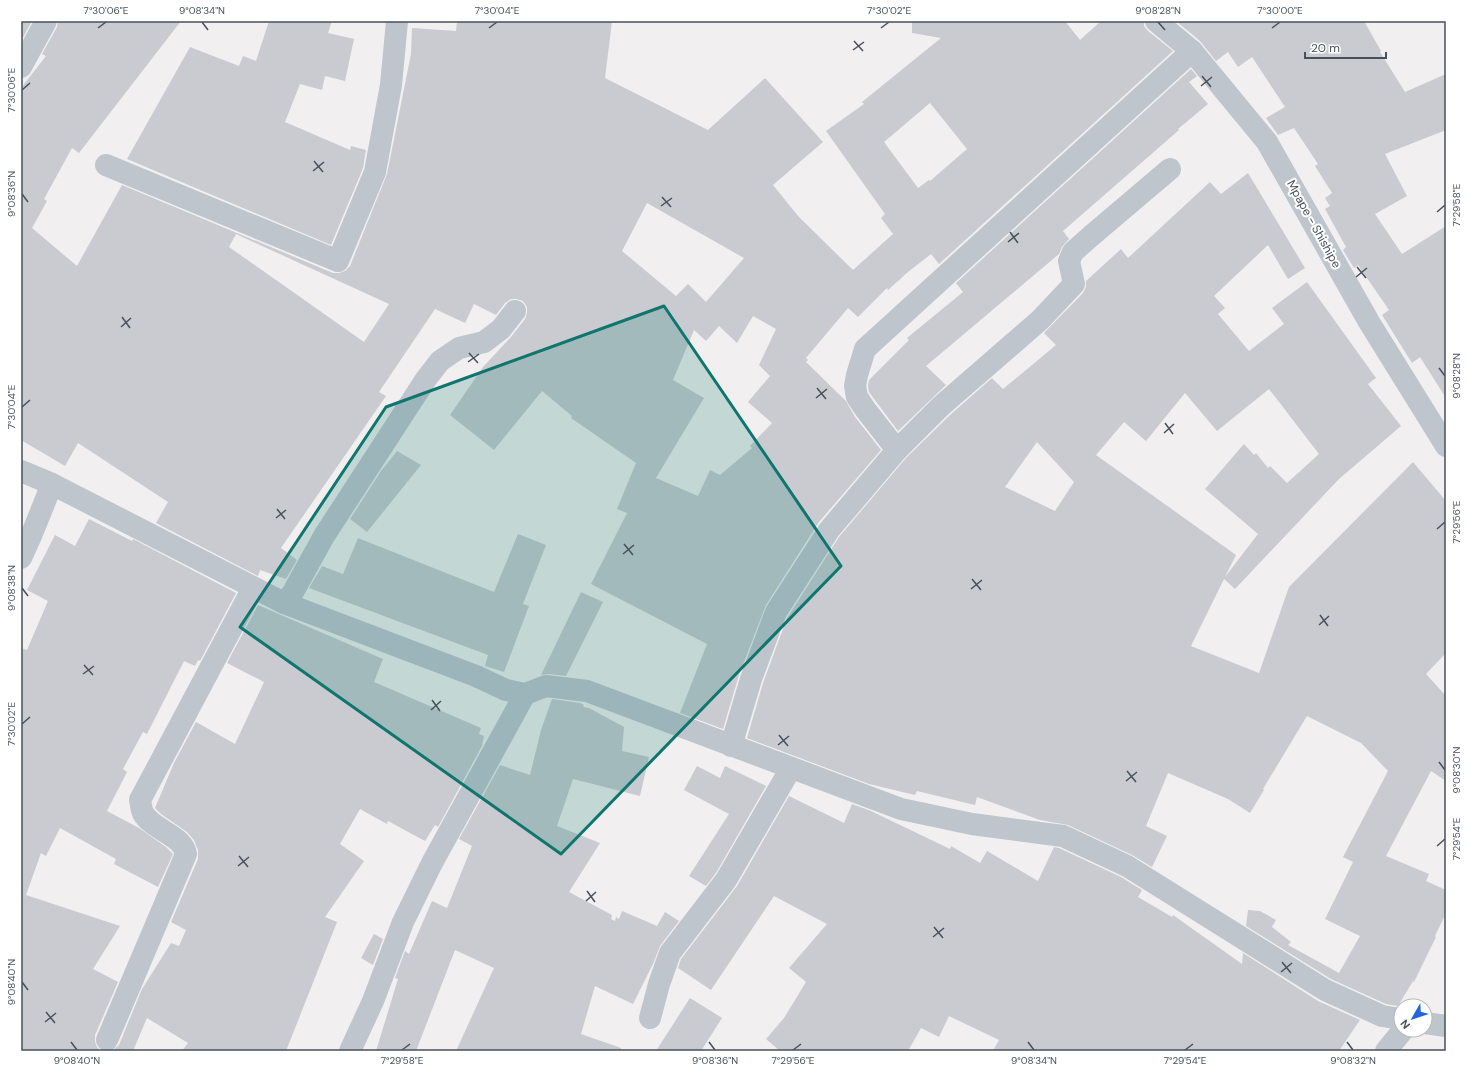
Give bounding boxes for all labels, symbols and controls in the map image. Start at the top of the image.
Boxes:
text: 7°30'06"E [84,4,129,17]
text: 9°08'34"N [179,4,225,17]
text: 7°30'04"E [475,4,520,17]
text: 7°30'02"E [867,4,911,17]
text: 9°08'28"N [1135,4,1181,17]
text: 7°30'00"E [1257,4,1303,17]
scale bar [1305,34,1386,60]
text: 20 m [1311,40,1340,56]
text: 7°30'06"E [5,67,18,112]
text: 9°08'36"N [5,171,18,217]
street label: Mpape - Shishipe [1283,177,1345,271]
text: 7°29'58"E [1450,183,1463,226]
text: 9°08'28"N [1450,353,1463,399]
text: 7°30'04"E [5,384,18,429]
text: 7°29'56"E [1450,500,1463,543]
text: 9°08'38"N [5,565,18,611]
text: 7°30'02"E [5,702,18,746]
text: 9°08'30"N [1450,747,1463,793]
text: 7°29'54"E [1450,817,1463,860]
text: 9°08'40"N [5,959,18,1005]
north arrow [1393,998,1433,1038]
text: N [1397,1017,1413,1032]
text: 9°08'40"N [54,1054,100,1067]
text: 7°29'58"E [381,1054,424,1067]
text: 9°08'36"N [692,1054,738,1067]
text: 7°29'56"E [772,1054,815,1067]
text: 9°08'34"N [1011,1054,1057,1067]
text: 7°29'54"E [1164,1054,1207,1067]
text: 9°08'32"N [1330,1054,1376,1067]

